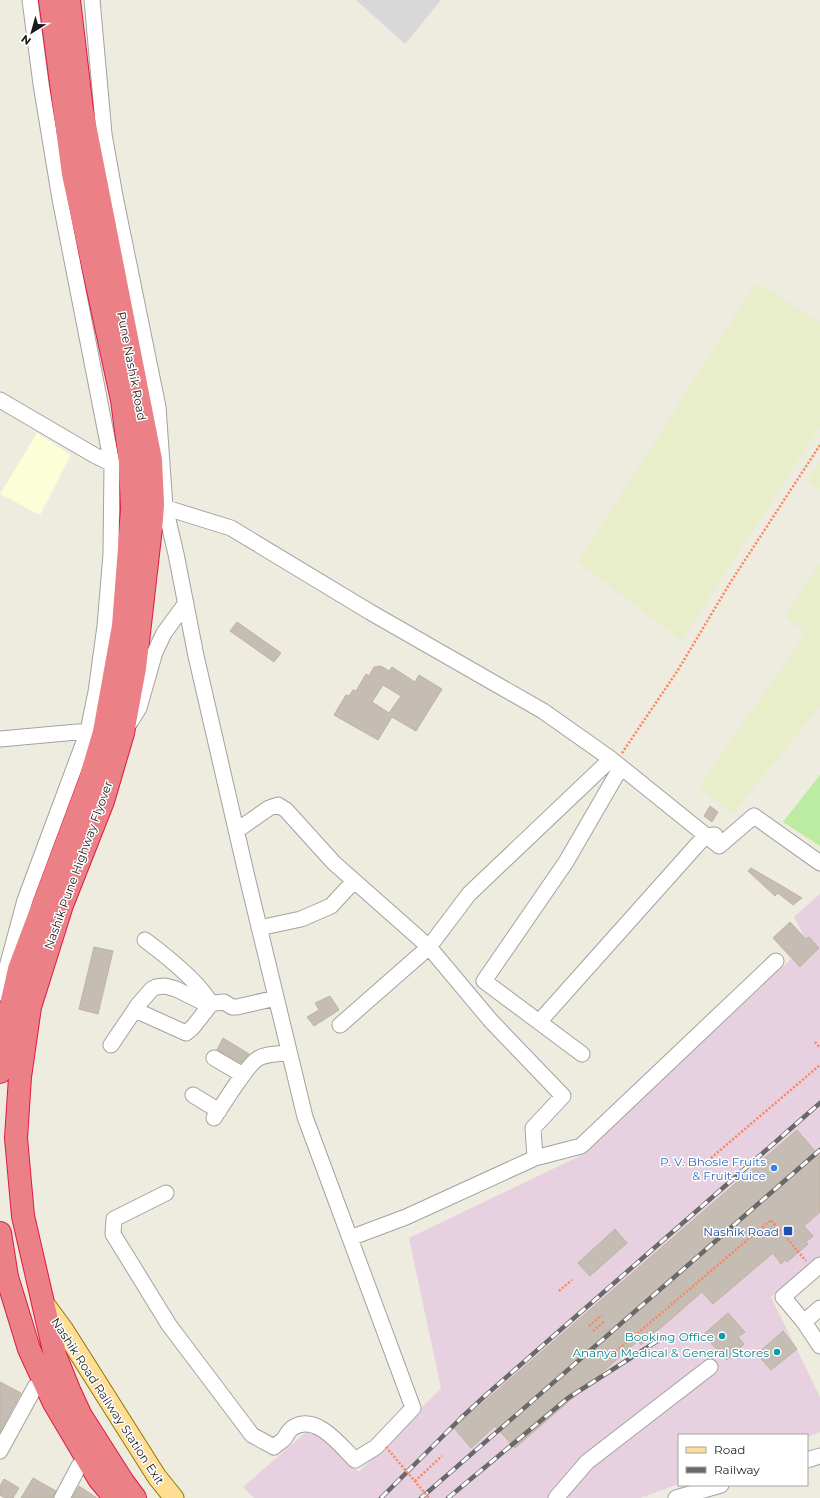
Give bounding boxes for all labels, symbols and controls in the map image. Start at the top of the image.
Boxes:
north arrow [12,12,52,52]
text: N [18,32,34,48]
street label: Pune Nashik Road [114,310,150,422]
street label: Nashik Pune Highway Flyover [40,778,116,951]
place label: P. V. Bhosle Fruits & Fruit Juice [660,1154,766,1183]
marker: P. V. Bhosle Fruits & Fruit Juice [769,1163,779,1173]
place label: Nashik Road [703,1224,779,1239]
marker: Nashik Road [782,1225,794,1237]
street label: Nashik Road Railway Station Exit [48,1315,168,1487]
place label: Booking Office [625,1329,714,1344]
marker: Booking Office [717,1331,727,1341]
place label: Ananya Medical & General Stores [572,1345,769,1360]
marker: Ananya Medical & General Stores [772,1347,782,1357]
legend [678,1434,808,1486]
text: Road [714,1442,745,1457]
text: Railway [714,1462,760,1477]

